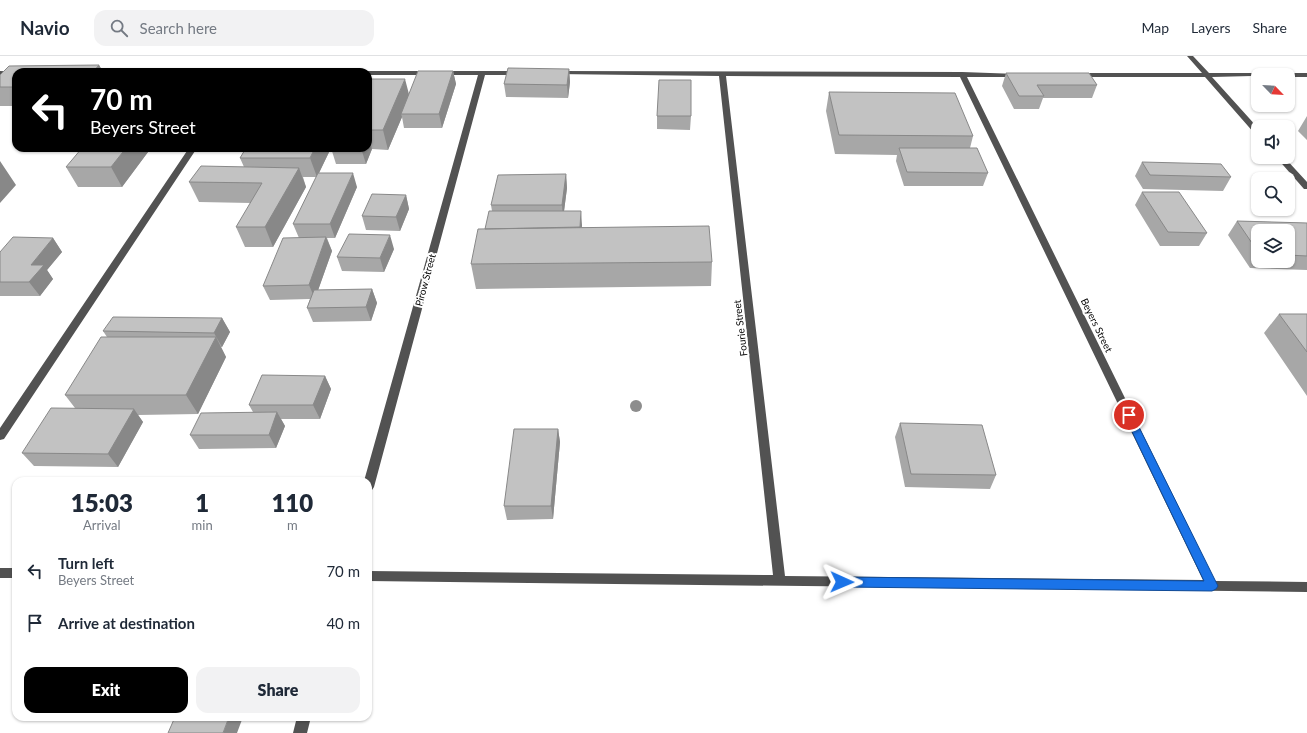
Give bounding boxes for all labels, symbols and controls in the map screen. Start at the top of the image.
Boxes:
search box [94,10,374,46]
text: Navio [20,16,70,39]
icon: search [108,17,130,39]
text: Search here [140,19,217,37]
text: Map [1141,19,1169,36]
text: Layers [1191,19,1231,36]
text: Share [1253,19,1287,36]
north arrow [1251,68,1295,112]
map controls [1251,68,1295,268]
text: 70 m [90,82,153,116]
icon: left [24,84,76,136]
text: Beyers Street [90,116,196,138]
button: sound [1251,120,1295,164]
button: search [1251,172,1295,216]
button: layers [1251,224,1295,268]
street label: Pirow Street [412,252,438,308]
street label: Beyers Street [1079,296,1115,354]
street label: Fourie Street [731,299,749,357]
pin [1112,398,1146,432]
icon: arrive [1118,404,1140,426]
text: 15:03 [71,488,133,517]
text: 1 [195,488,209,517]
text: 110 [271,488,313,517]
text: Arrival [83,517,121,533]
text: min [192,517,213,533]
text: m [287,517,298,533]
text: Turn left [58,554,114,572]
icon: left [24,560,46,582]
position arrow [821,561,863,603]
text: 70 m [326,562,360,580]
text: Beyers Street [58,572,134,588]
icon: arrive [24,612,46,634]
text: Arrive at destination [58,614,195,632]
text: 40 m [326,614,360,632]
button: Exit [24,667,188,713]
button: Share [196,667,360,713]

